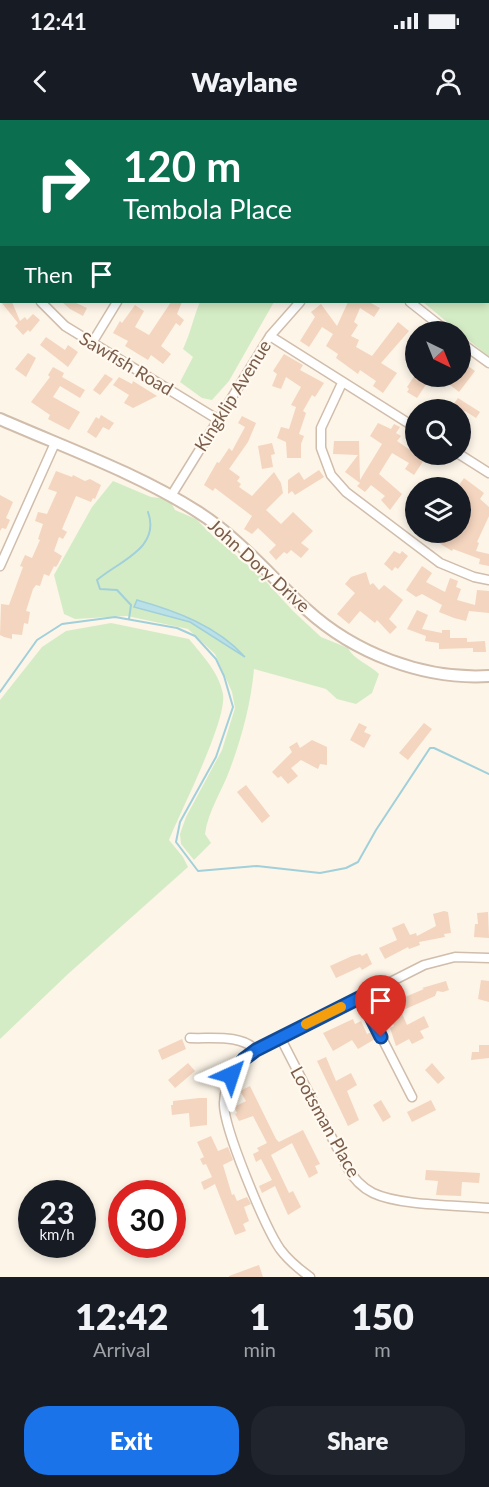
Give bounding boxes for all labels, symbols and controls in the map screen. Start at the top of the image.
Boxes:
text: 12:41 [30,8,87,35]
icon: back [24,65,57,98]
text: Waylane [192,65,297,98]
icon: person [432,65,465,98]
text: 120 m [123,141,241,191]
icon: right [24,144,102,222]
text: Tembola Place [123,192,292,225]
icon: arrive [85,258,118,291]
text: Then [24,261,73,288]
north arrow [405,321,471,387]
map controls [405,321,471,543]
street label: Sawfish Road [76,327,177,400]
street label: Kingklip Avenue [189,336,275,455]
button: search [405,399,471,465]
button: layers [405,477,471,543]
street label: John Dory Drive [204,514,315,617]
pin [355,975,406,1037]
icon: arrive [364,984,397,1017]
position arrow [199,1043,263,1107]
street label: Lootsman Place [286,1062,365,1181]
speed limit sign: 30 [108,1180,186,1258]
text: 23 [40,1194,74,1230]
text: km/h [39,1225,75,1243]
text: 12:42 [75,1294,168,1338]
text: 1 [249,1294,270,1338]
text: 150 [351,1294,414,1338]
text: Arrival [93,1337,151,1361]
text: min [244,1337,276,1361]
text: m [374,1337,391,1361]
button: Exit [24,1406,239,1475]
button: Share [251,1406,465,1475]

